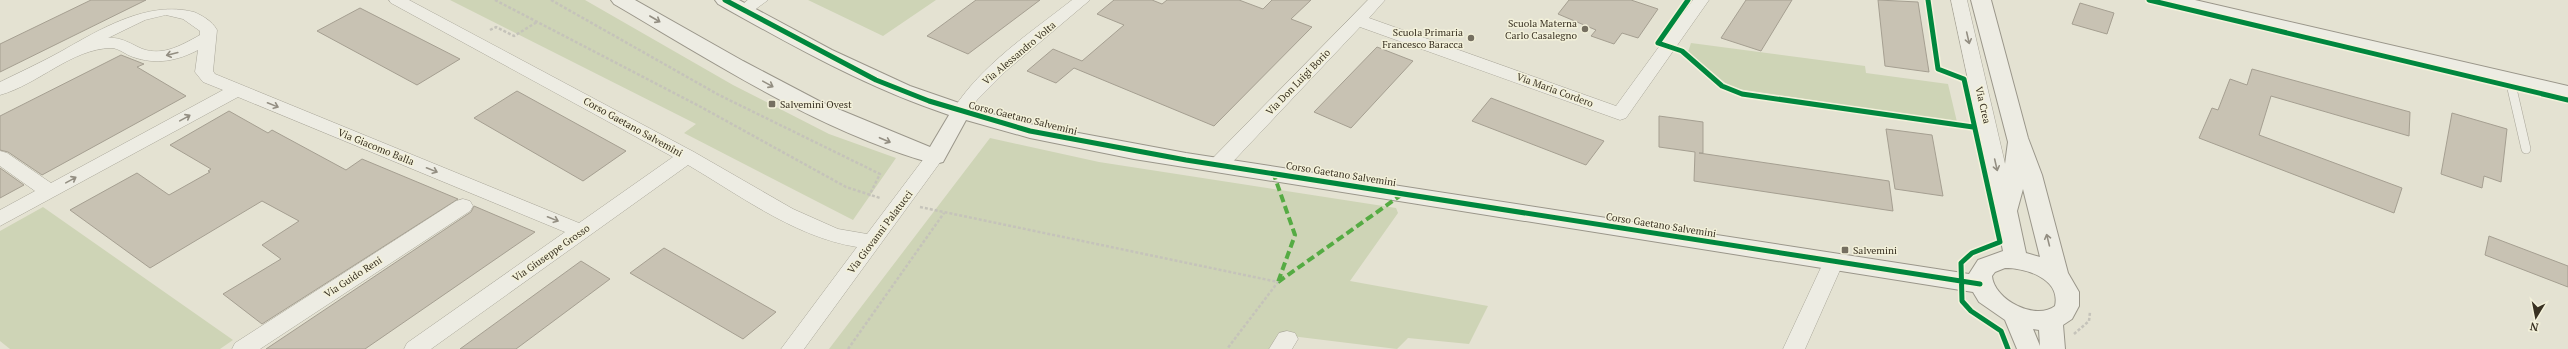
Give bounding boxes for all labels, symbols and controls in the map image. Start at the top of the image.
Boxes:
one-way arrow [648,16,660,24]
place label: Scuola Materna Carlo Casalegno [1505,17,1577,42]
street label: Via Alessandro Volta [980,18,1058,88]
marker: Scuola Materna Carlo Casalegno [1580,24,1590,34]
place label: Scuola Primaria Francesco Baracca [1382,26,1463,51]
one-way arrow [1964,31,1972,44]
marker: Scuola Primaria Francesco Baracca [1466,33,1476,43]
street label: Via Don Luigi Borio [1263,46,1333,118]
one-way arrow [166,51,179,58]
street label: Via Maria Cordero [1515,70,1596,110]
one-way arrow [761,80,773,88]
street label: Via Crea [1972,85,1994,125]
street label: Corso Gaetano Salvemini [581,94,685,160]
place label: Salvemini Ovest [780,98,852,111]
street label: Corso Gaetano Salvemini [967,98,1079,138]
marker: Salvemini Ovest [767,99,777,109]
one-way arrow [267,102,279,109]
one-way arrow [179,114,191,122]
street label: Via Giacomo Balla [336,126,416,168]
one-way arrow [878,136,890,144]
one-way arrow [1993,158,2001,171]
street label: Corso Gaetano Salvemini [1285,159,1397,189]
one-way arrow [426,167,438,175]
one-way arrow [65,176,77,184]
street label: Via Giovanni Palatucci [845,188,915,276]
street label: Corso Gaetano Salvemini [1605,210,1717,240]
one-way arrow [546,216,558,224]
street label: Via Giuseppe Grosso [510,221,593,285]
one-way arrow [2043,234,2051,247]
place label: Salvemini [1853,244,1897,257]
marker: Salvemini [1840,245,1850,255]
street label: Via Guido Reni [322,253,384,301]
north arrow [2516,297,2556,337]
text: N [2528,319,2540,334]

